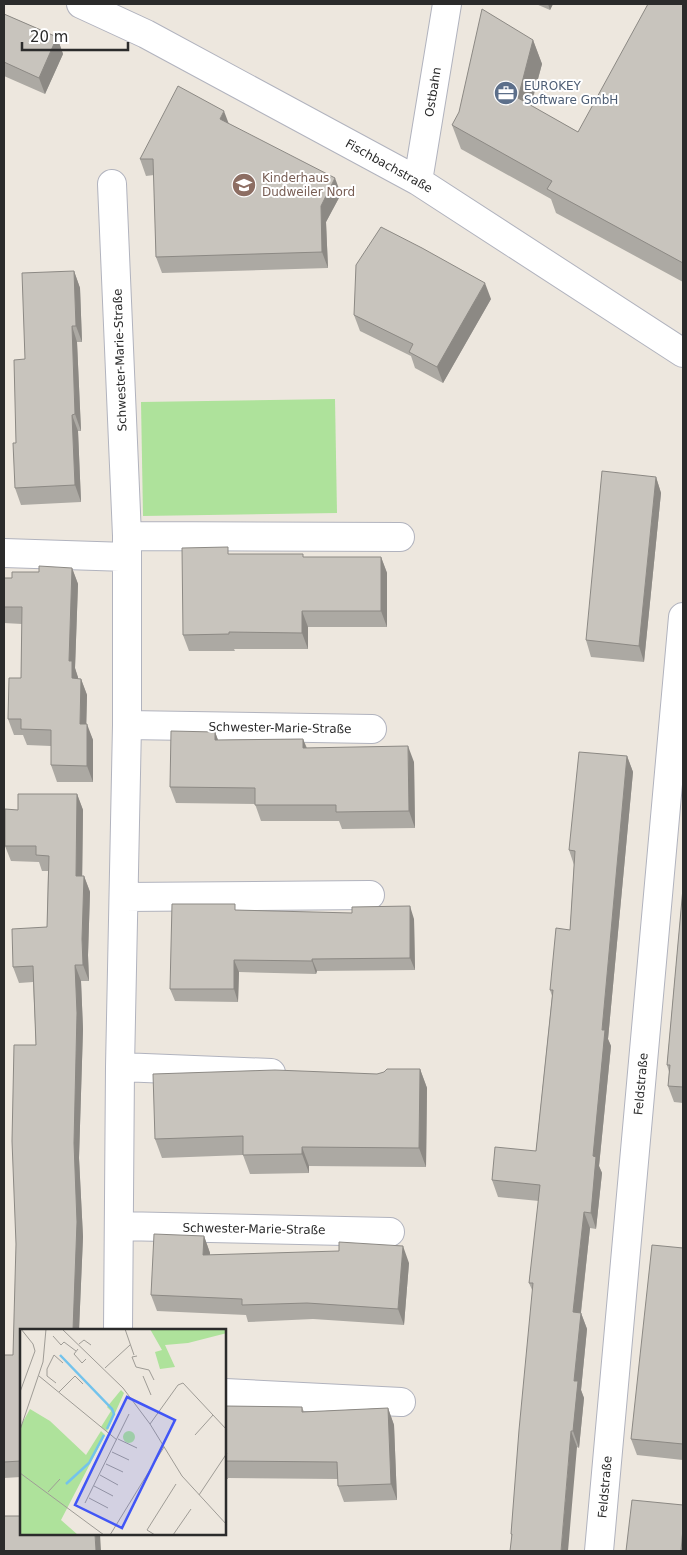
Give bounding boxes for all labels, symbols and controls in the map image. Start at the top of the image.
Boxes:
scale bar [22,20,129,52]
text: 20 m [30,28,68,46]
street label: Ostbahn [422,66,444,118]
place label: EUROKEY Software GmbH [524,79,618,107]
office icon: EUROKEY Software GmbH [493,80,519,106]
street label: Fischbachstraße [343,136,435,196]
place label: Kinderhaus Dudweiler Nord [262,171,355,199]
school or university icon: Kinderhaus Dudweiler Nord [231,172,257,198]
street label: Schwester-Marie-Straße [111,288,129,432]
street label: Schwester-Marie-Straße [208,720,352,736]
street label: Feldstraße [631,1052,651,1116]
street label: Schwester-Marie-Straße [182,1221,326,1237]
inset map [20,1329,226,1535]
street label: Feldstraße [595,1455,615,1519]

